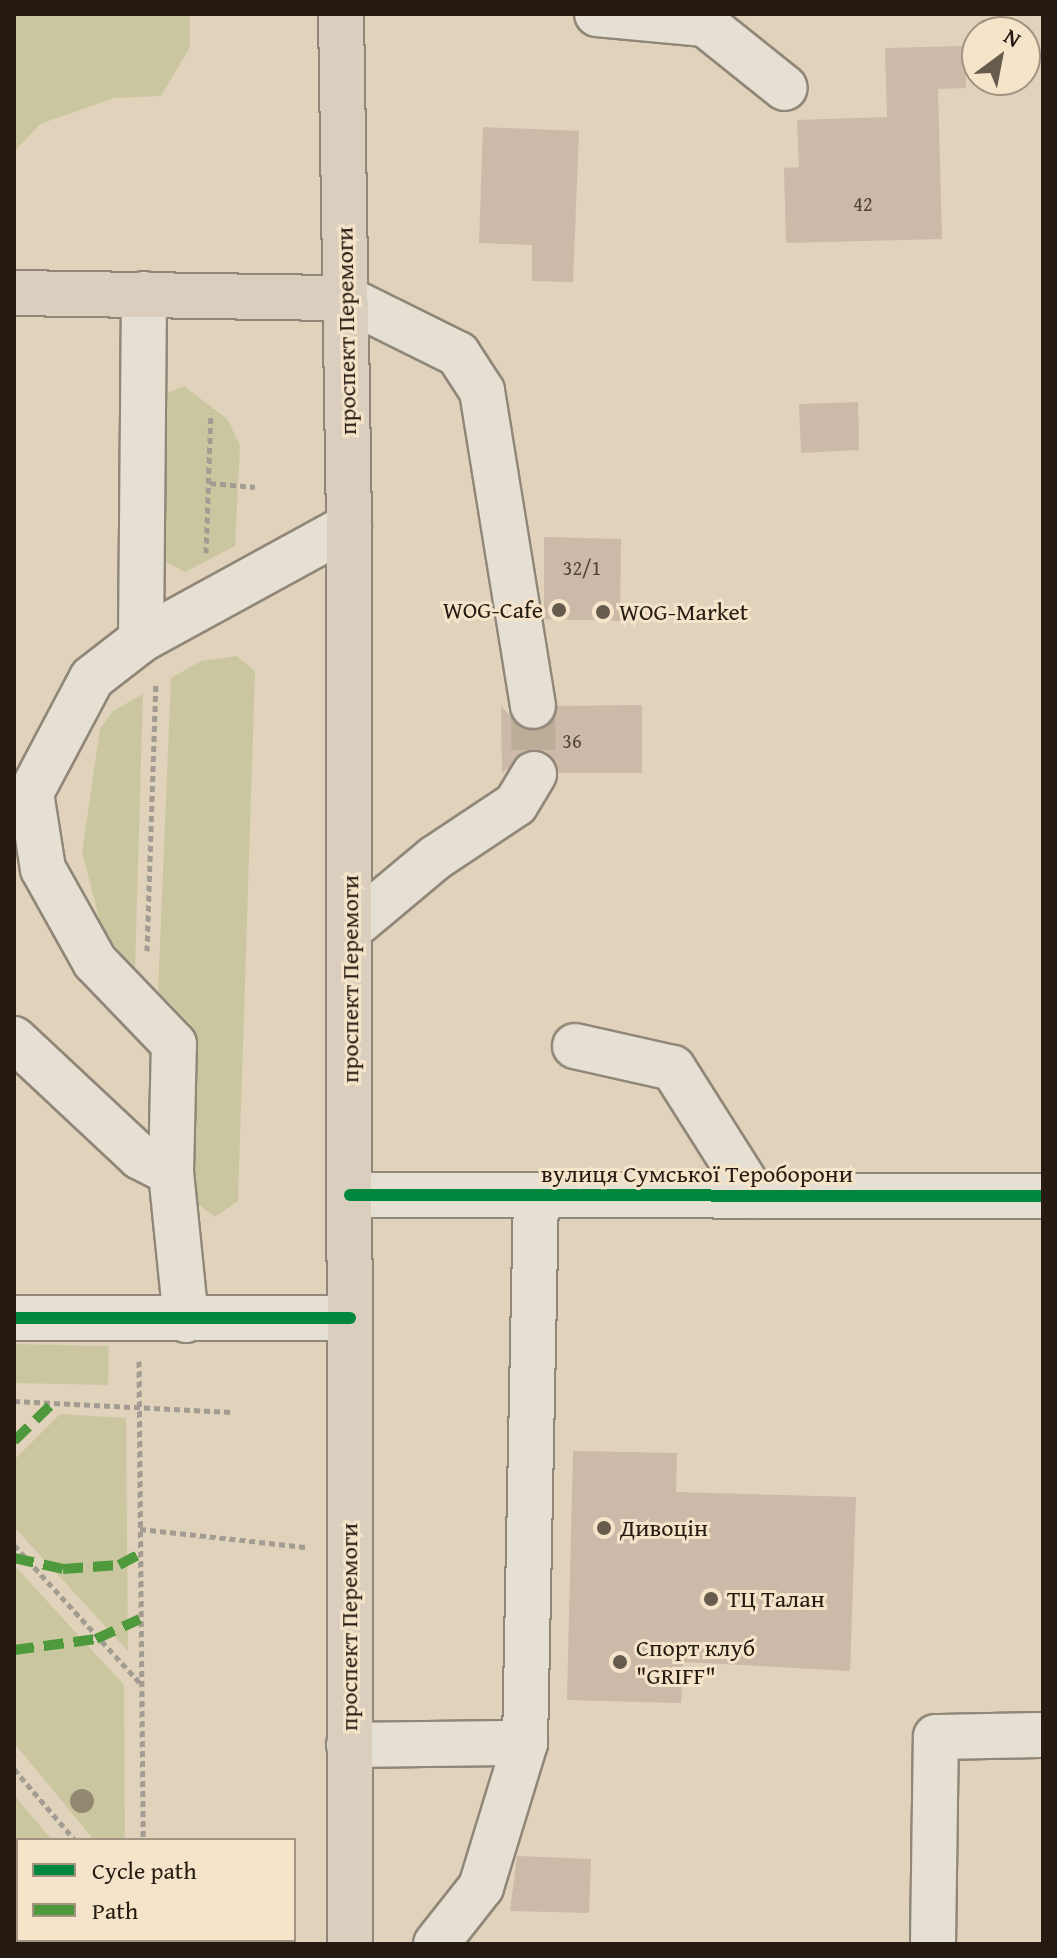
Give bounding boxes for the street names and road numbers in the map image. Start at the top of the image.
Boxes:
street label: проспект Перемоги [330,227,362,435]
street label: проспект Перемоги [336,875,364,1083]
street label: вулиця Сумської Тероборони [541,1160,853,1188]
street label: проспект Перемоги [335,1523,363,1731]

